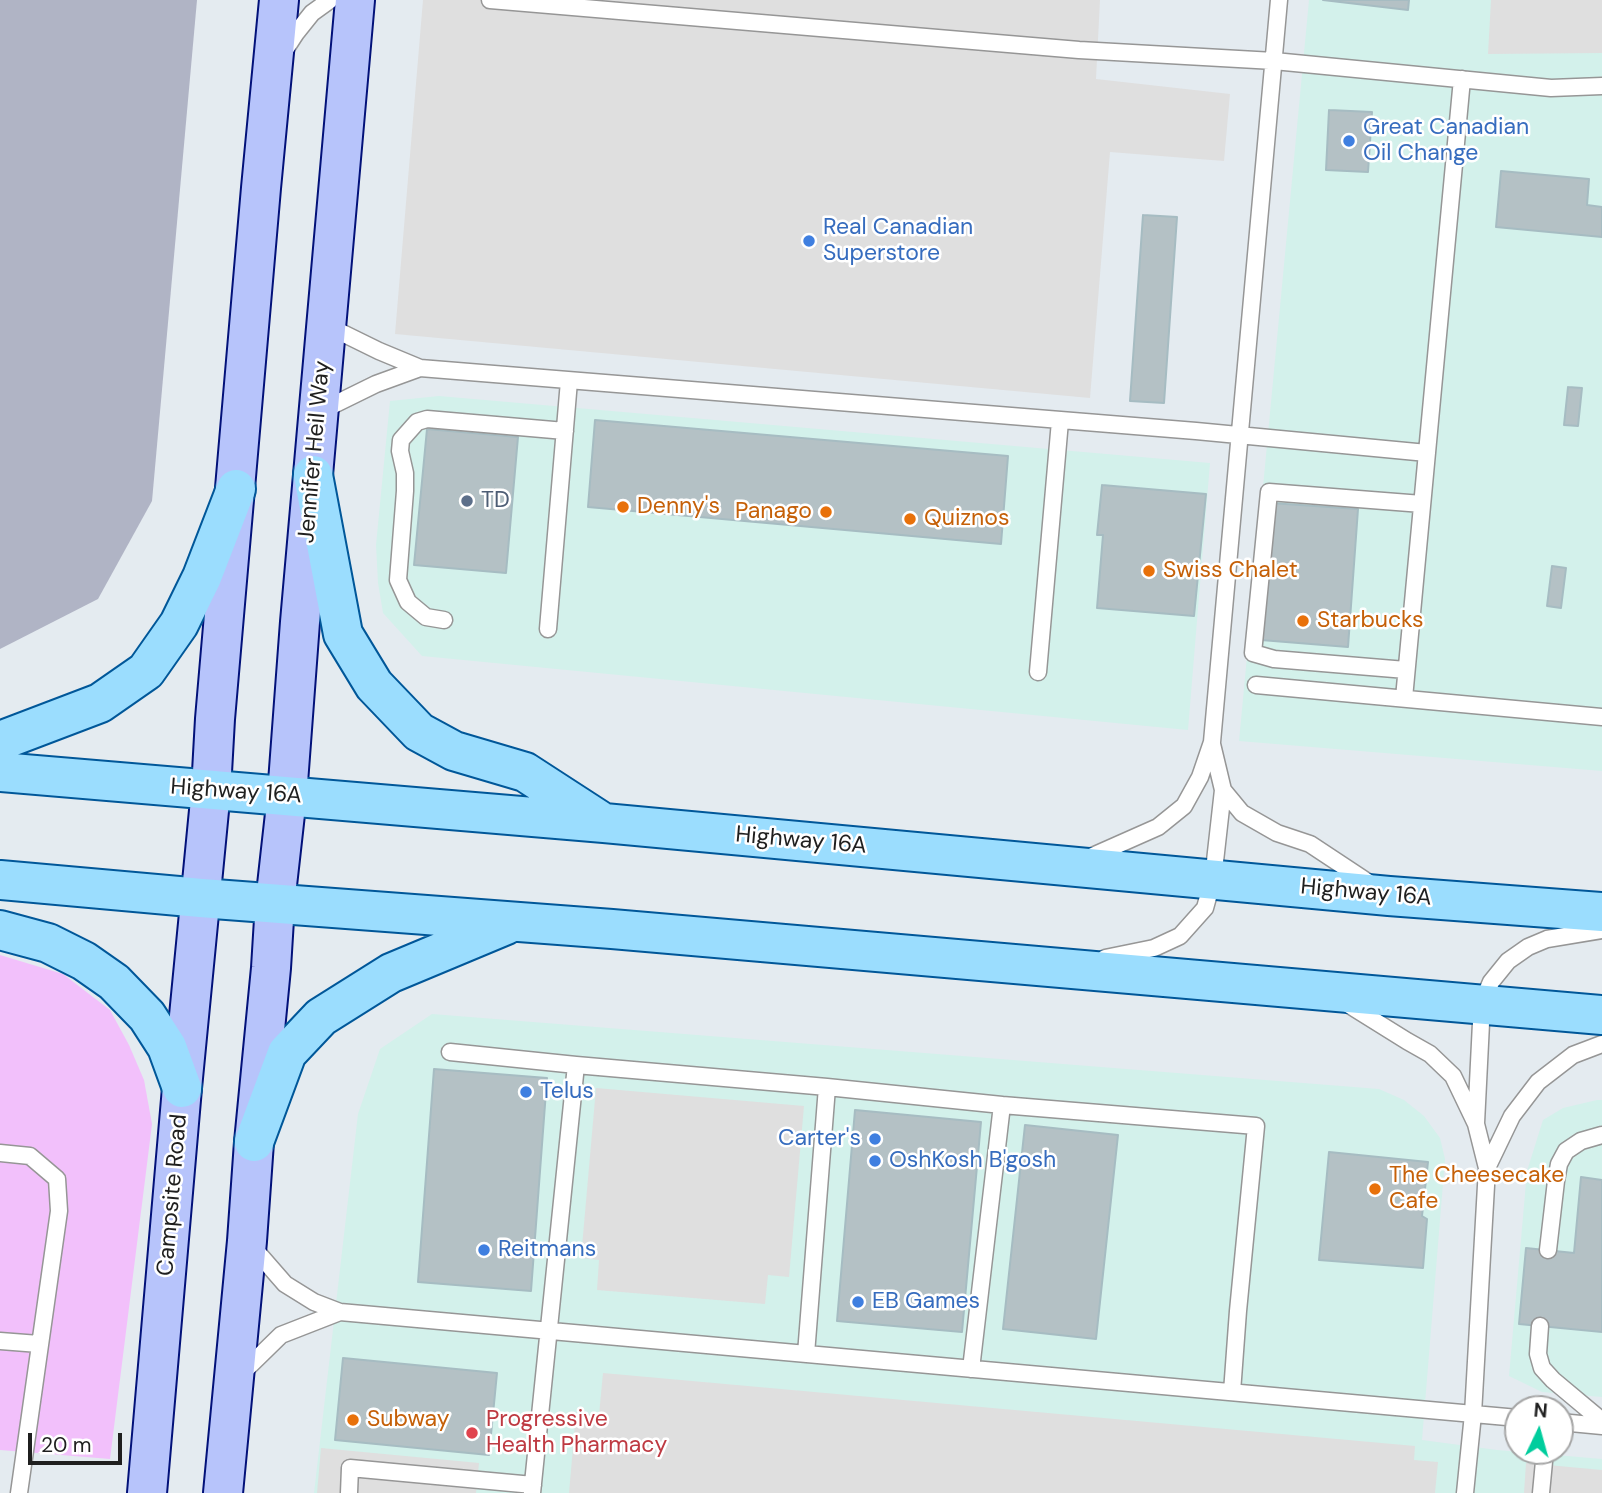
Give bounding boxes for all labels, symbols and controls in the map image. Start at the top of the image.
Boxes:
place label: Great Canadian Oil Change [1363,114,1529,168]
marker: Great Canadian Oil Change [1341,133,1357,149]
place label: Real Canadian Superstore [823,214,973,268]
marker: Real Canadian Superstore [801,233,817,249]
street label: Jennifer Heil Way [293,360,337,544]
place label: TD [481,487,510,515]
marker: TD [459,493,475,509]
place label: Denny's [637,493,720,521]
place label: Panago [735,498,812,526]
marker: Denny's [615,499,631,515]
marker: Panago [818,504,834,520]
place label: Quiznos [924,505,1009,533]
marker: Quiznos [902,511,918,527]
place label: Swiss Chalet [1163,557,1298,585]
marker: Swiss Chalet [1141,563,1157,579]
place label: Starbucks [1317,607,1424,635]
marker: Starbucks [1295,613,1311,629]
street label: Highway 16A [169,774,303,810]
street label: Highway 16A [734,822,868,860]
street label: Highway 16A [1299,874,1433,912]
place label: Telus [540,1078,594,1106]
marker: Telus [518,1084,534,1100]
street label: Campsite Road [152,1113,194,1277]
place label: Carter's [778,1125,861,1153]
marker: Carter's [867,1131,883,1147]
place label: OshKosh B'gosh [889,1147,1056,1175]
marker: OshKosh B'gosh [867,1153,883,1169]
place label: The Cheesecake Cafe [1389,1162,1564,1216]
marker: The Cheesecake Cafe [1367,1181,1383,1197]
place label: Reitmans [498,1236,596,1264]
marker: Reitmans [476,1242,492,1258]
place label: EB Games [872,1288,980,1316]
marker: EB Games [850,1294,866,1310]
north arrow [1504,1395,1574,1465]
text: N [1533,1398,1549,1424]
place label: Subway [367,1406,450,1434]
place label: Progressive Health Pharmacy [486,1406,667,1460]
marker: Subway [345,1412,361,1428]
scale bar [32,1420,126,1464]
marker: Progressive Health Pharmacy [464,1425,480,1441]
text: 20 m [41,1431,92,1459]

